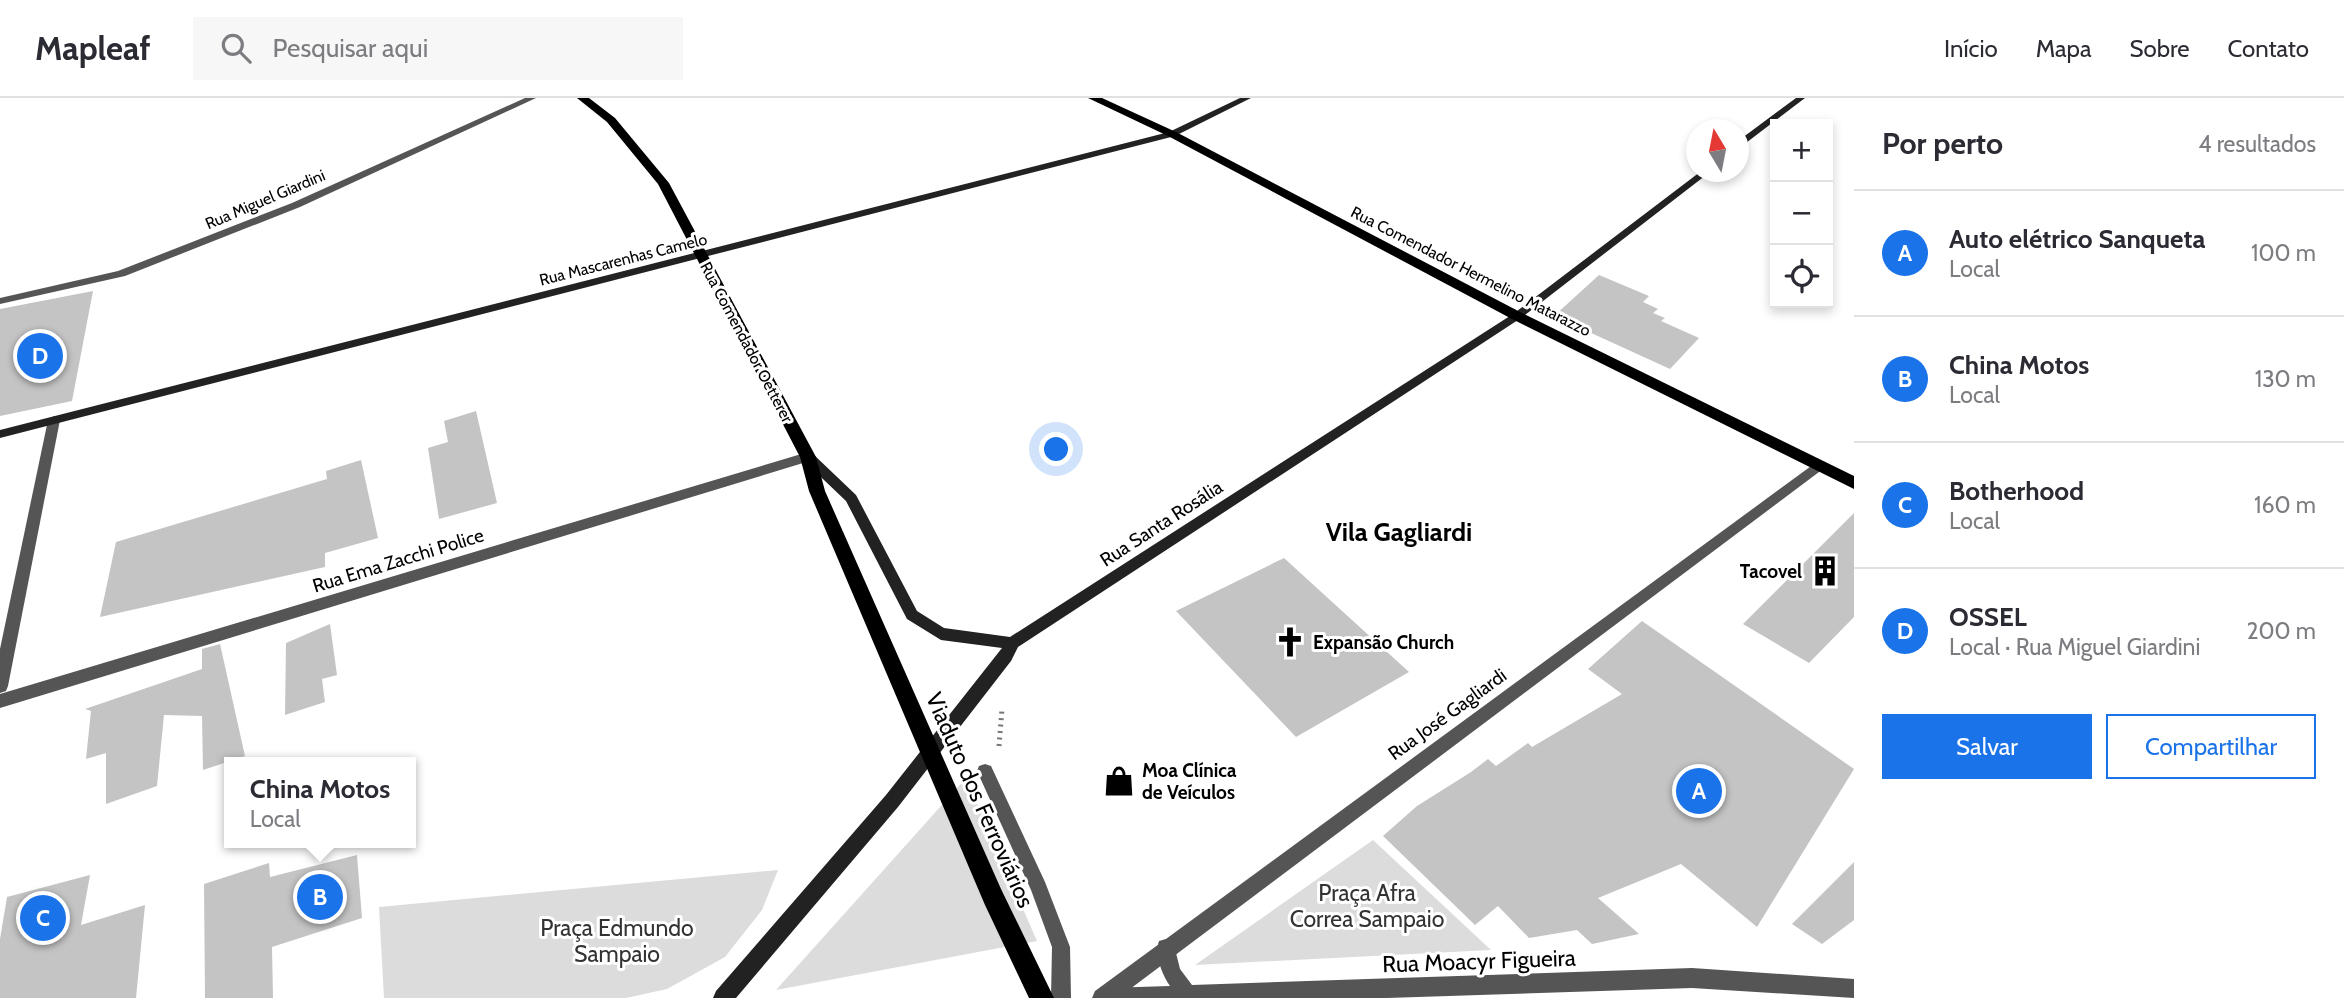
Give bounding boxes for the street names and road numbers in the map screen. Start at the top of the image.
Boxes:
street label: Rua Miguel Giardini [202,166,328,233]
street label: Rua Comendador Hermelino Matarazzo [1348,202,1594,340]
street label: Rua Mascarenhas Camelo [537,229,709,290]
street label: Rua Comendador Oetterer [696,259,797,427]
street label: Rua Santa Rosália [1096,475,1227,572]
street label: Rua Ema Zacchi Police [310,523,487,597]
street label: Rua José Gagliardi [1384,664,1511,765]
street label: Viaduto dos Ferroviários [920,688,1040,912]
street label: Rua Moacyr Figueira [1382,944,1576,978]

